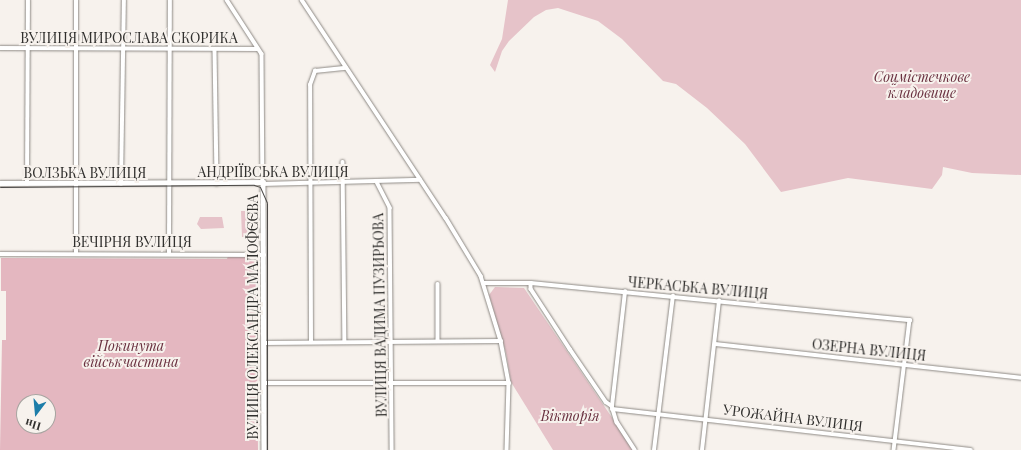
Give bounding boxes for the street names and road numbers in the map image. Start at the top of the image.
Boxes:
street label: ВУЛИЦЯ МИРОСЛАВА СКОРИКА [20,30,238,46]
street label: АНДРІЇВСЬКА ВУЛИЦЯ [197,164,349,180]
street label: ВОЛЗЬКА ВУЛИЦЯ [24,165,146,181]
street label: ВУЛИЦЯ ОЛЕКСАНДРА МАЛОФЄЄВА [245,194,261,440]
street label: ВУЛИЦЯ ВАДИМА ПУЗИРЬОВА [370,213,390,417]
street label: ВЕЧІРНЯ ВУЛИЦЯ [72,234,192,250]
street label: ЧЕРКАСЬКА ВУЛИЦЯ [627,274,769,302]
street label: ОЗЕРНА ВУЛИЦЯ [811,336,927,364]
street label: УРОЖАЙНА ВУЛИЦЯ [722,401,864,435]

